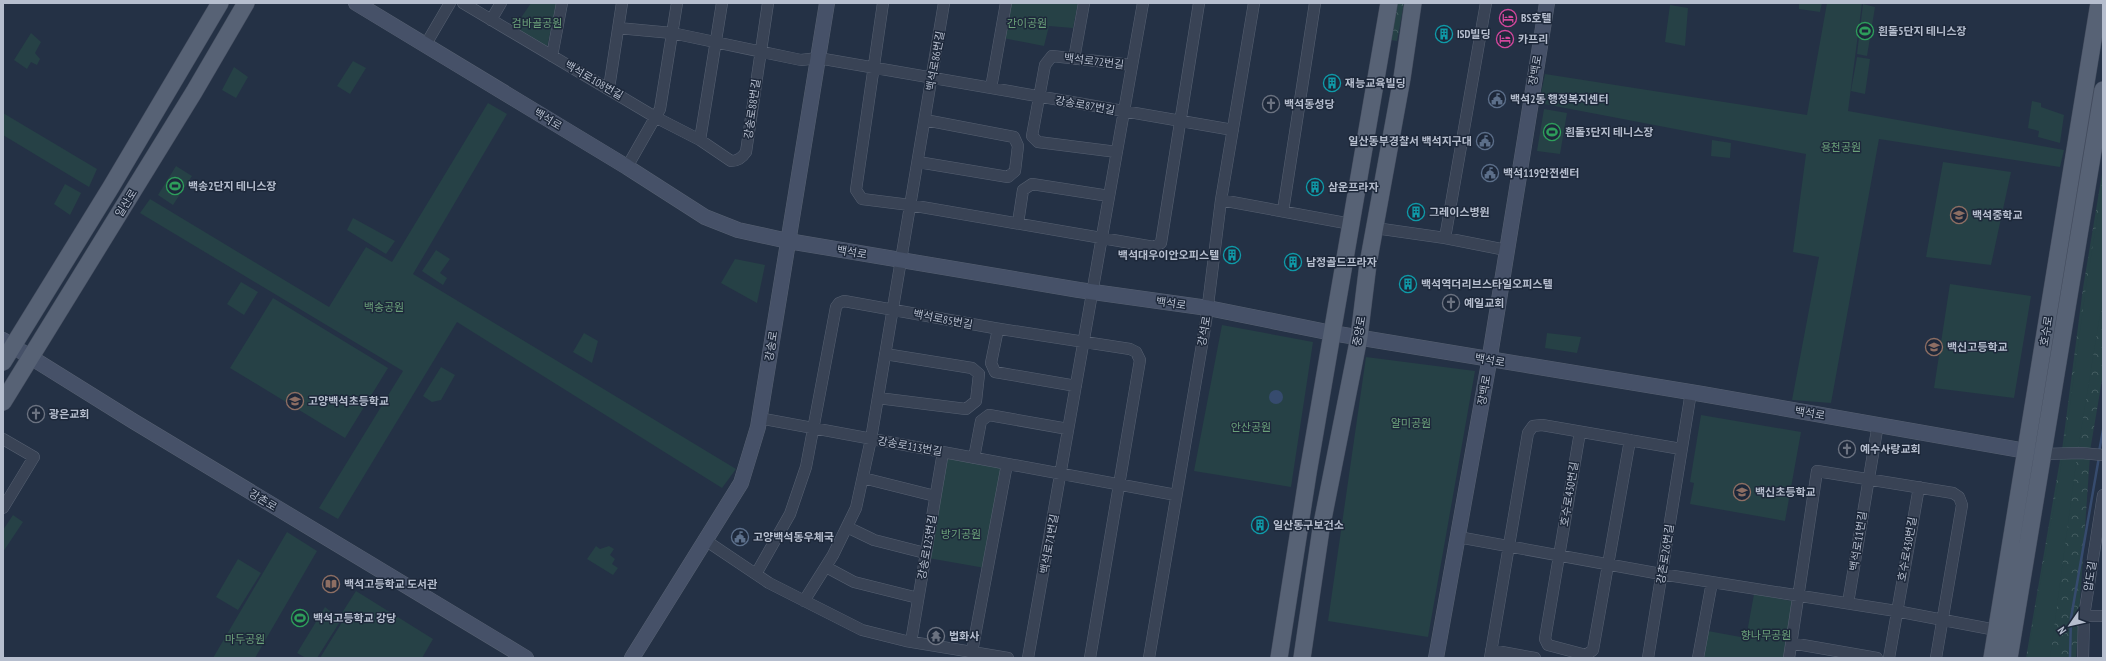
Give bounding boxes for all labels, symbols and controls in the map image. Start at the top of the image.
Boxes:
hotel icon: BS호텔 [1498,8,1518,28]
place label: BS호텔 [1521,11,1551,25]
park label: 검바골공원 [512,16,562,30]
park label: 간이공원 [1007,16,1047,30]
sports icon: 흰돌5단지 테니스장 [1855,21,1875,41]
building icon: ISD빌딩 [1434,24,1454,44]
place label: 흰돌5단지 테니스장 [1878,24,1966,38]
place label: ISD빌딩 [1457,27,1491,41]
hotel icon: 카프리 [1495,29,1515,49]
street label: 백석로86번길 [923,30,947,92]
place label: 카프리 [1518,32,1548,46]
street label: 백석로72번길 [1063,50,1125,72]
street label: 장백로 [1525,54,1545,86]
street label: 백석로108번길 [562,58,626,102]
building icon: 재능교육빌딩 [1322,73,1342,93]
place label: 재능교육빌딩 [1345,76,1406,90]
street label: 강송로88번길 [741,78,763,140]
public building icon: 백석2동 행정복지센터 [1487,89,1507,109]
place label: 백석2동 행정복지센터 [1510,92,1609,106]
street label: 강송로87번길 [1054,93,1116,117]
church icon: 백석동성당 [1261,94,1281,114]
place label: 백석동성당 [1284,97,1335,111]
street label: 백석로 [531,105,565,133]
sports icon: 흰돌3단지 테니스장 [1542,122,1562,142]
place label: 흰돌3단지 테니스장 [1565,125,1653,139]
public building icon: 일산동부경찰서 백석지구대 [1475,131,1495,151]
place label: 일산동부경찰서 백석지구대 [1348,134,1472,148]
park label: 용천공원 [1821,140,1861,154]
public building icon: 백석119안전센터 [1480,163,1500,183]
place label: 백석119안전센터 [1503,166,1580,180]
sports icon: 백송2단지 테니스장 [165,176,185,196]
building icon: 삼운프라자 [1305,177,1325,197]
place label: 백송2단지 테니스장 [188,179,276,193]
place label: 삼운프라자 [1328,180,1379,194]
street label: 일산로 [112,186,140,220]
building icon: 그레이스병원 [1406,202,1426,222]
place label: 그레이스병원 [1429,205,1490,219]
school or university icon: 백석중학교 [1949,205,1969,225]
place label: 백석중학교 [1972,208,2023,222]
street label: 백석로 [836,242,868,262]
building icon: 백석대우이안오피스텔 [1222,245,1242,265]
place label: 백석대우이안오피스텔 [1118,248,1219,262]
building icon: 남정골드프라자 [1283,252,1303,272]
place label: 남정골드프라자 [1306,255,1377,269]
building icon: 백석역더리브스타일오피스텔 [1398,274,1418,294]
place label: 백석역더리브스타일오피스텔 [1421,277,1553,291]
church icon: 예일교회 [1441,293,1461,313]
street label: 백석로 [1155,294,1187,312]
place label: 예일교회 [1464,296,1504,310]
park label: 백송공원 [364,300,404,314]
street label: 백석로85번길 [912,306,974,332]
street label: 강석로 [1194,315,1214,347]
street label: 중앙로 [1349,315,1369,347]
street label: 호수로 [2037,315,2055,347]
street label: 강송로 [762,330,780,362]
school or university icon: 백신고등학교 [1924,337,1944,357]
place label: 백신고등학교 [1947,340,2008,354]
street label: 백석로 [1474,350,1506,370]
street label: 장백로 [1474,374,1494,406]
school or university icon: 고양백석초등학교 [285,391,305,411]
place label: 고양백석초등학교 [308,394,389,408]
street label: 백석로 [1794,403,1826,423]
church icon: 광은교회 [26,404,46,424]
place label: 광은교회 [49,407,89,421]
park label: 얄미공원 [1391,416,1431,430]
park label: 안산공원 [1231,420,1271,434]
street label: 강송로113번길 [877,433,943,459]
church icon: 예수사랑교회 [1837,439,1857,459]
place label: 예수사랑교회 [1860,442,1921,456]
street label: 호수로430번길 [1557,461,1581,527]
school or university icon: 백신초등학교 [1732,482,1752,502]
place label: 백신초등학교 [1755,485,1816,499]
street label: 강촌로 [246,486,280,514]
street label: 백석로11번길 [1846,510,1870,572]
street label: 백석로71번길 [1037,513,1061,575]
street label: 강송로125번길 [914,514,940,580]
building icon: 일산동구보건소 [1250,515,1270,535]
street label: 호수로430번길 [1894,516,1920,582]
place label: 일산동구보건소 [1273,518,1344,532]
street label: 강촌로26번길 [1653,523,1677,585]
public building icon: 고양백석동우체국 [730,527,750,547]
park label: 방기공원 [941,527,981,541]
place label: 고양백석동우체국 [753,530,834,544]
street label: 압도길 [2081,560,2099,592]
library icon: 백석고등학교 도서관 [321,574,341,594]
place label: 백석고등학교 도서관 [344,577,437,591]
north arrow [2050,605,2090,645]
sports icon: 백석고등학교 강당 [290,608,310,628]
place label: 백석고등학교 강당 [313,611,396,625]
text: N [2054,624,2069,637]
temple icon: 법화사 [926,626,946,646]
park label: 향나무공원 [1741,628,1791,642]
place label: 법화사 [949,629,979,643]
park label: 마두공원 [225,632,265,646]

